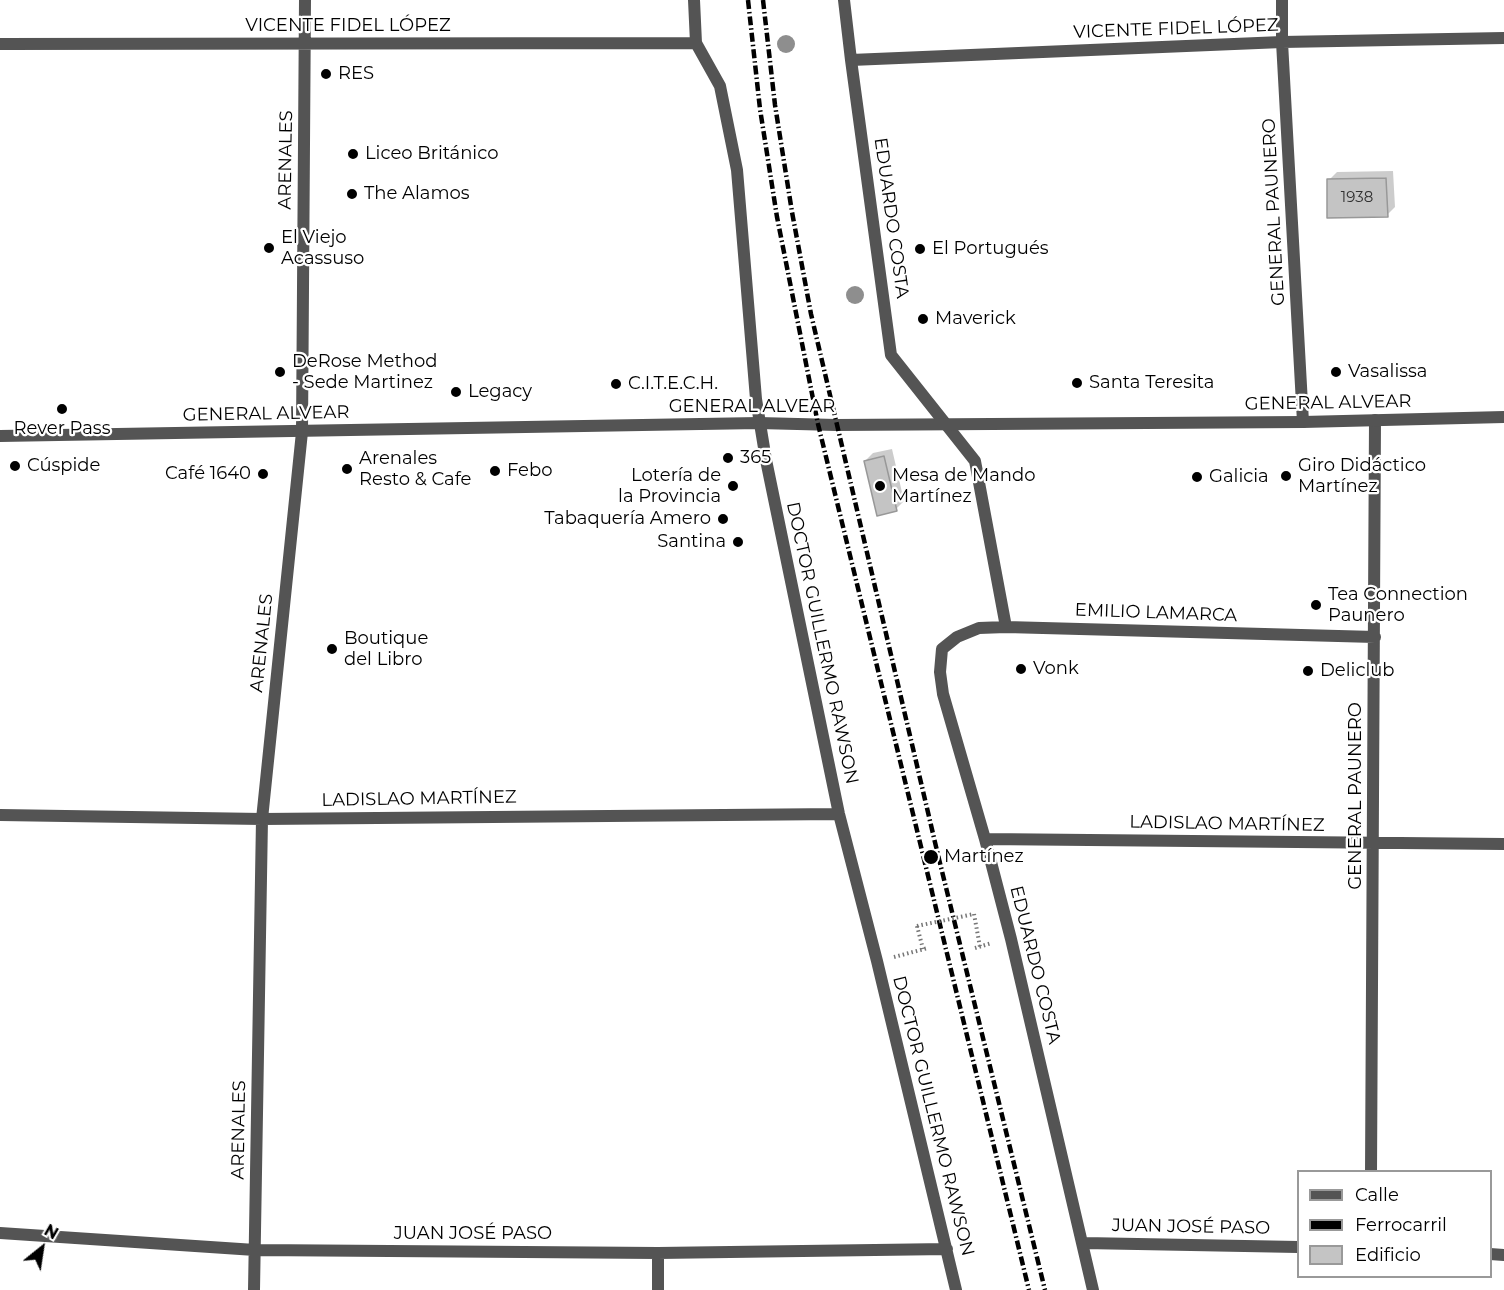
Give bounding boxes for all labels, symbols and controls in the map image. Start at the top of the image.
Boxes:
street label: VICENTE FIDEL LÓPEZ [245,15,451,37]
street label: VICENTE FIDEL LÓPEZ [1073,15,1279,43]
place label: RES [338,63,374,85]
marker: RES [319,67,333,81]
street label: ARENALES [274,110,298,210]
street label: GENERAL PAUNERO [1258,118,1290,306]
street label: EDUARDO COSTA [869,136,913,300]
place label: Liceo Británico [365,143,498,165]
marker: Liceo Británico [346,147,360,161]
place label: The Alamos [364,183,470,205]
marker: The Alamos [345,187,359,201]
house number: 1938 [1341,189,1373,207]
place label: El Viejo Acassuso [281,227,364,270]
place label: El Portugués [932,238,1049,260]
marker: El Viejo Acassuso [262,241,276,255]
marker: El Portugués [913,242,927,256]
place label: Maverick [935,308,1016,330]
marker: Maverick [916,312,930,326]
place label: DeRose Method - Sede Martinez [292,351,437,394]
place label: Vasalissa [1348,361,1427,383]
marker: DeRose Method - Sede Martinez [273,365,287,379]
marker: Vasalissa [1329,365,1343,379]
place label: Santa Teresita [1089,372,1214,394]
place label: C.I.T.E.C.H. [628,373,718,395]
marker: Santa Teresita [1070,376,1084,390]
marker: C.I.T.E.C.H. [609,377,623,391]
place label: Legacy [468,381,532,403]
marker: Legacy [449,385,463,399]
street label: GENERAL ALVEAR [1244,391,1412,415]
street label: GENERAL ALVEAR [669,396,835,418]
marker: Rever Pass [55,402,69,416]
street label: GENERAL ALVEAR [182,402,350,426]
place label: Rever Pass [14,418,110,440]
place label: 365 [740,447,771,469]
place label: Arenales Resto & Cafe [359,448,471,490]
marker: 365 [721,451,735,465]
place label: Cúspide [27,455,100,477]
place label: Giro Didáctico Martínez [1298,455,1426,498]
marker: Cúspide [8,459,22,473]
place label: Febo [507,460,552,482]
marker: Arenales Resto & Cafe [340,462,354,476]
place label: Café 1640 [165,463,251,485]
marker: Febo [488,464,502,478]
place label: Lotería de la Provincia [618,465,721,508]
place label: Mesa de Mando Martínez [892,465,1035,508]
place label: Galicia [1209,466,1269,488]
marker: Café 1640 [256,467,270,481]
marker: Giro Didáctico Martínez [1279,469,1293,483]
marker: Galicia [1190,470,1204,484]
marker: Lotería de la Provincia [726,479,740,493]
marker: Mesa de Mando Martínez [873,479,887,493]
street label: DOCTOR GUILLERMO RAWSON [781,500,863,786]
place label: Tabaquería Amero [544,508,711,530]
marker: Tabaquería Amero [716,512,730,526]
place label: Santina [657,531,726,553]
marker: Santina [731,535,745,549]
place label: Tea Connection Paunero [1328,584,1468,626]
street label: ARENALES [246,593,278,693]
marker: Tea Connection Paunero [1309,598,1323,612]
street label: EMILIO LAMARCA [1074,599,1238,627]
place label: Boutique del Libro [344,628,428,670]
marker: Boutique del Libro [325,642,339,656]
place label: Vonk [1033,658,1079,680]
place label: Deliclub [1320,660,1395,682]
marker: Vonk [1014,662,1028,676]
marker: Deliclub [1301,664,1315,678]
street label: GENERAL PAUNERO [1345,702,1367,890]
street label: LADISLAO MARTÍNEZ [321,786,517,812]
street label: LADISLAO MARTÍNEZ [1129,811,1325,837]
place label: Martínez [944,846,1024,868]
marker: Martínez [922,848,940,866]
street label: EDUARDO COSTA [1005,884,1065,1046]
street label: DOCTOR GUILLERMO RAWSON [888,974,978,1258]
street label: ARENALES [227,1080,251,1180]
legend [1297,1170,1492,1278]
text: Calle [1355,1184,1399,1206]
text: Ferrocarril [1355,1214,1447,1236]
street label: JUAN JOSÉ PASO [1112,1215,1270,1239]
north arrow [12,1218,72,1278]
text: N [41,1221,62,1243]
street label: JUAN JOSÉ PASO [394,1223,552,1245]
text: Edificio [1355,1244,1421,1266]

